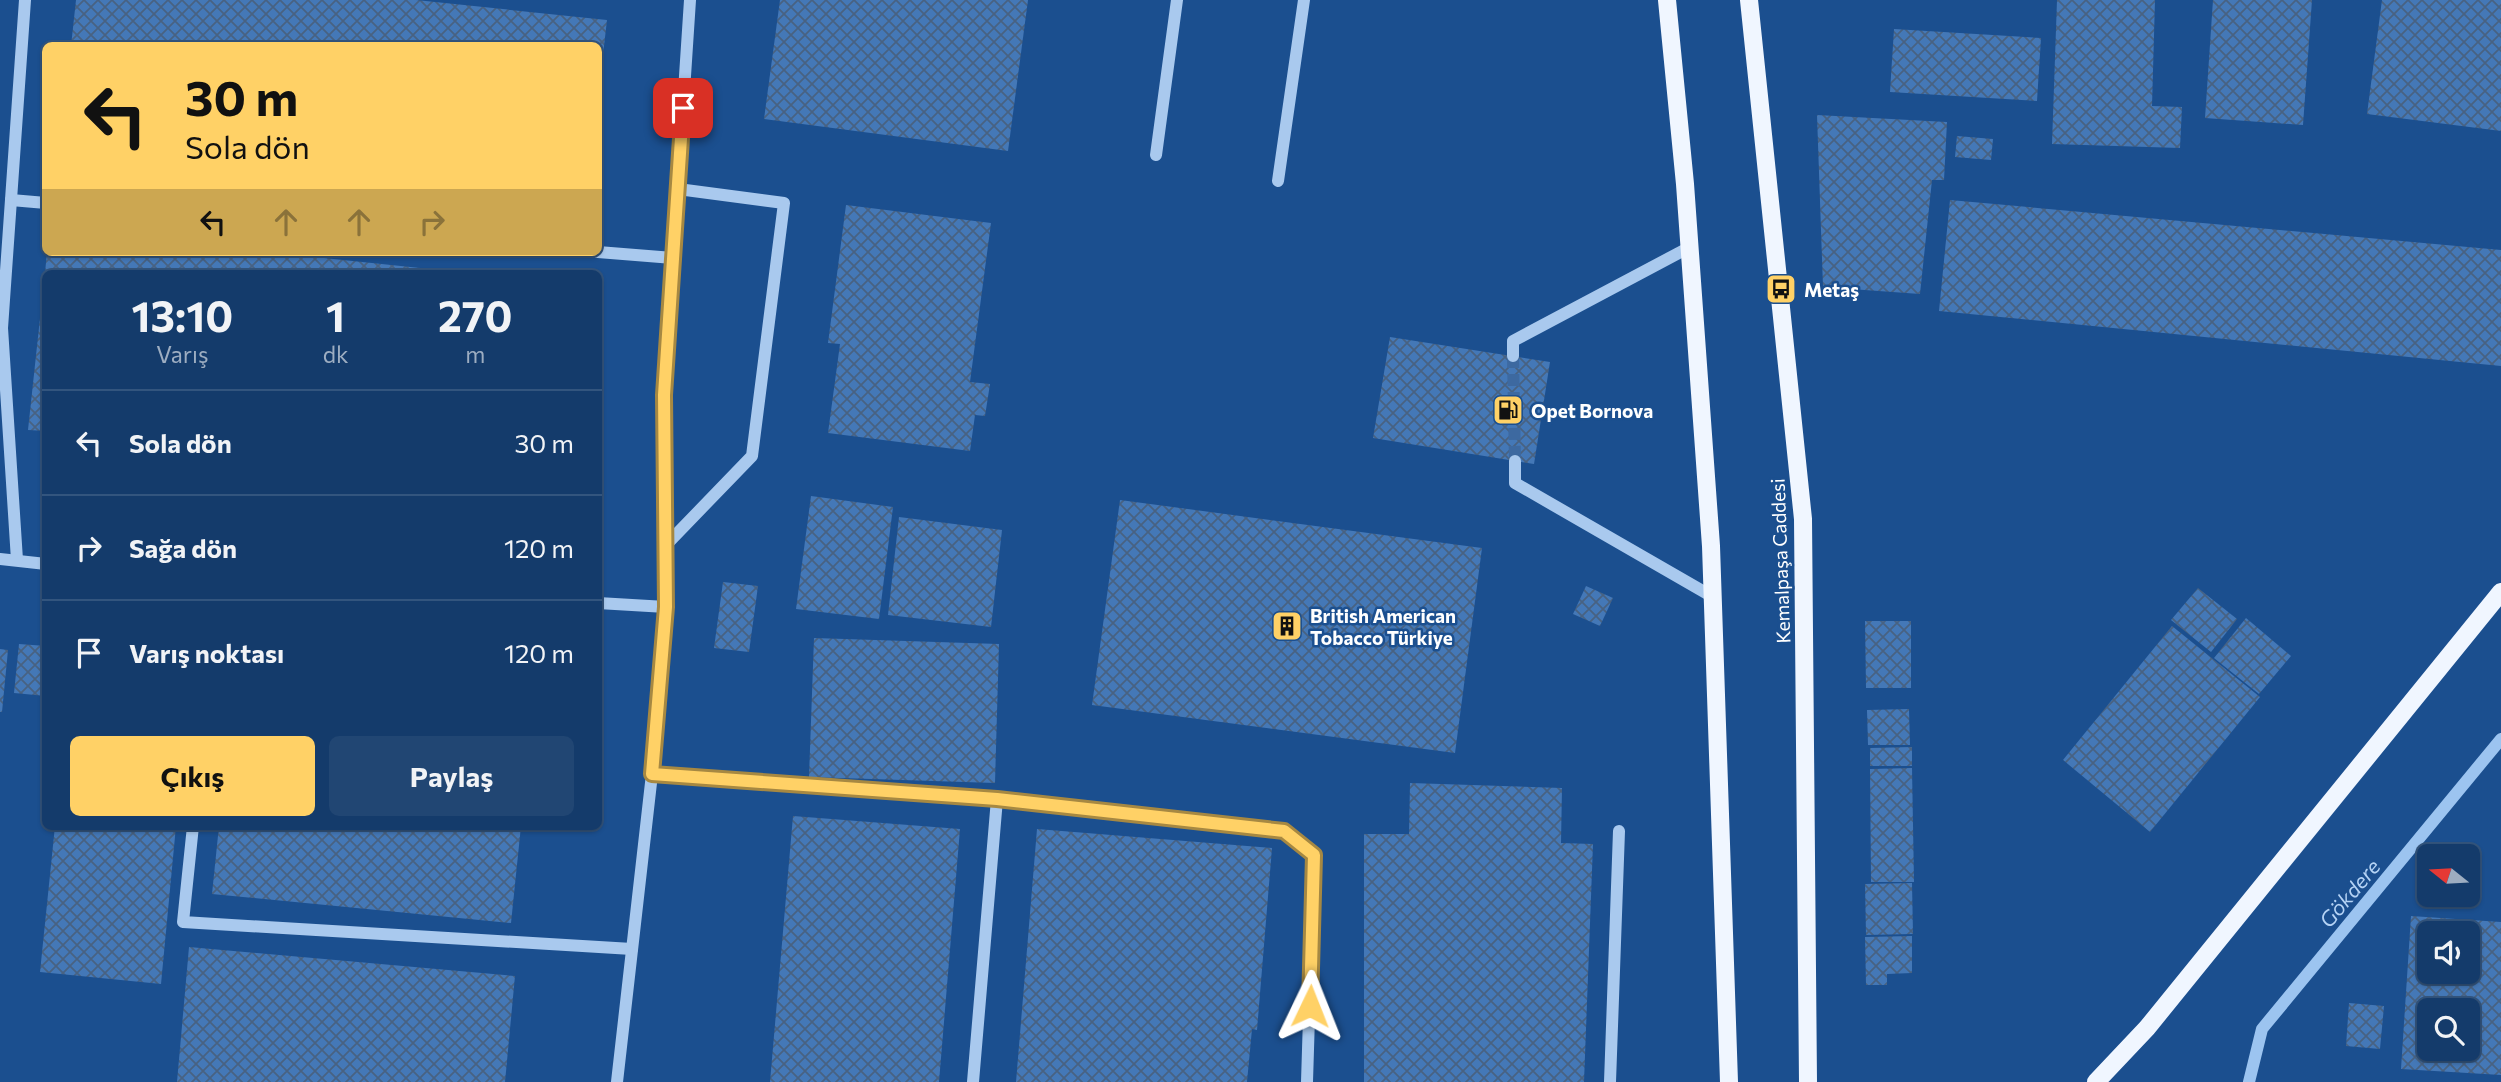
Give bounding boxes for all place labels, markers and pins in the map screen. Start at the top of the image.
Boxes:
pin [653,78,713,138]
bus stop icon: Metaş [1764,272,1798,306]
place label: Metaş [1804,278,1859,301]
fuel station icon: Opet Bornova [1491,393,1525,427]
place label: Opet Bornova [1531,399,1653,422]
place label: British American Tobacco Türkiye [1310,604,1456,649]
building icon: British American Tobacco Türkiye [1270,609,1304,643]

